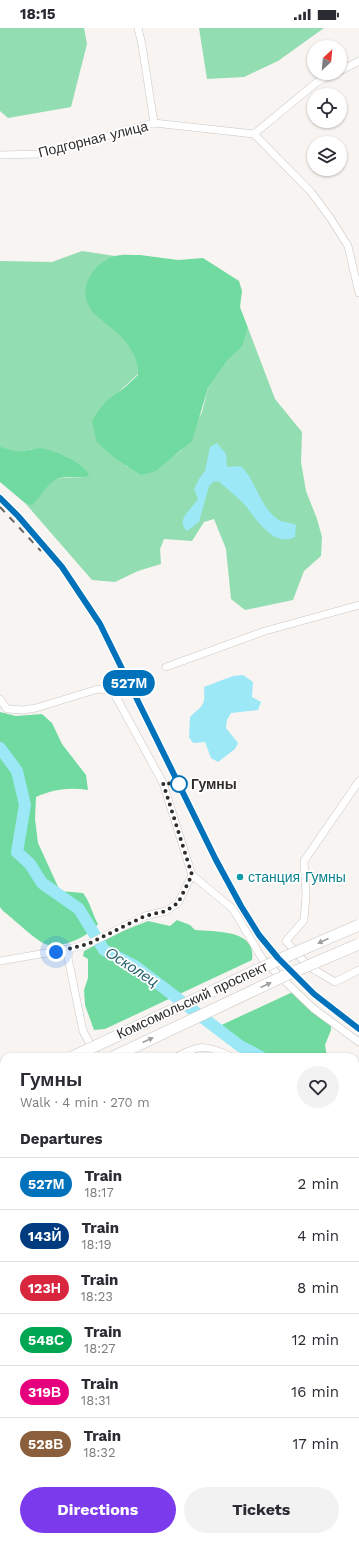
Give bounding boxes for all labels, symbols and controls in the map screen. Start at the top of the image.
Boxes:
text: 18:15 [20,5,56,23]
north arrow [307,40,347,80]
map controls [307,40,347,176]
button: locate [307,88,347,128]
street label: Подгорная улица [37,118,150,160]
button: layers [307,136,347,176]
line badge: 527М [101,670,157,696]
text: 527М [111,675,147,691]
marker: Гумны [170,775,188,793]
place label: Гумны [191,776,237,792]
place label: станция Гумны [248,869,346,885]
marker: станция Гумны [235,872,245,882]
one-way arrow [317,938,329,944]
your location [46,942,66,962]
water label: Осколец [102,943,162,991]
street label: Комсомольский проспект [114,958,271,1042]
one-way arrow [260,982,271,988]
one-way arrow [142,1037,154,1043]
button: heart [297,1066,339,1108]
text: Гумны [20,1068,82,1091]
text: Walk · 4 min · 270 m [20,1095,150,1110]
text: Departures [20,1130,103,1148]
text: Train [84,1167,122,1185]
text: 2 min [298,1175,339,1193]
text: 527М [28,1176,64,1192]
text: 18:17 [84,1185,114,1200]
text: Train [81,1219,119,1237]
text: 4 min [297,1227,339,1245]
text: 143Й [28,1228,61,1244]
text: 18:19 [81,1237,111,1252]
text: Train [81,1271,118,1289]
text: 8 min [297,1279,339,1297]
text: 123Н [28,1280,61,1296]
text: 18:23 [81,1289,113,1304]
text: Train [84,1323,122,1341]
text: 12 min [292,1331,339,1349]
text: 548С [28,1332,64,1348]
text: 18:27 [84,1341,116,1356]
text: Train [81,1375,119,1393]
text: 16 min [291,1383,339,1401]
text: 319В [28,1384,61,1400]
text: 18:31 [81,1393,111,1408]
text: Train [83,1427,121,1445]
text: 17 min [292,1435,339,1453]
text: 528В [28,1436,63,1452]
text: 18:32 [83,1445,116,1460]
button: Directions [20,1487,176,1533]
button: Tickets [184,1487,339,1533]

